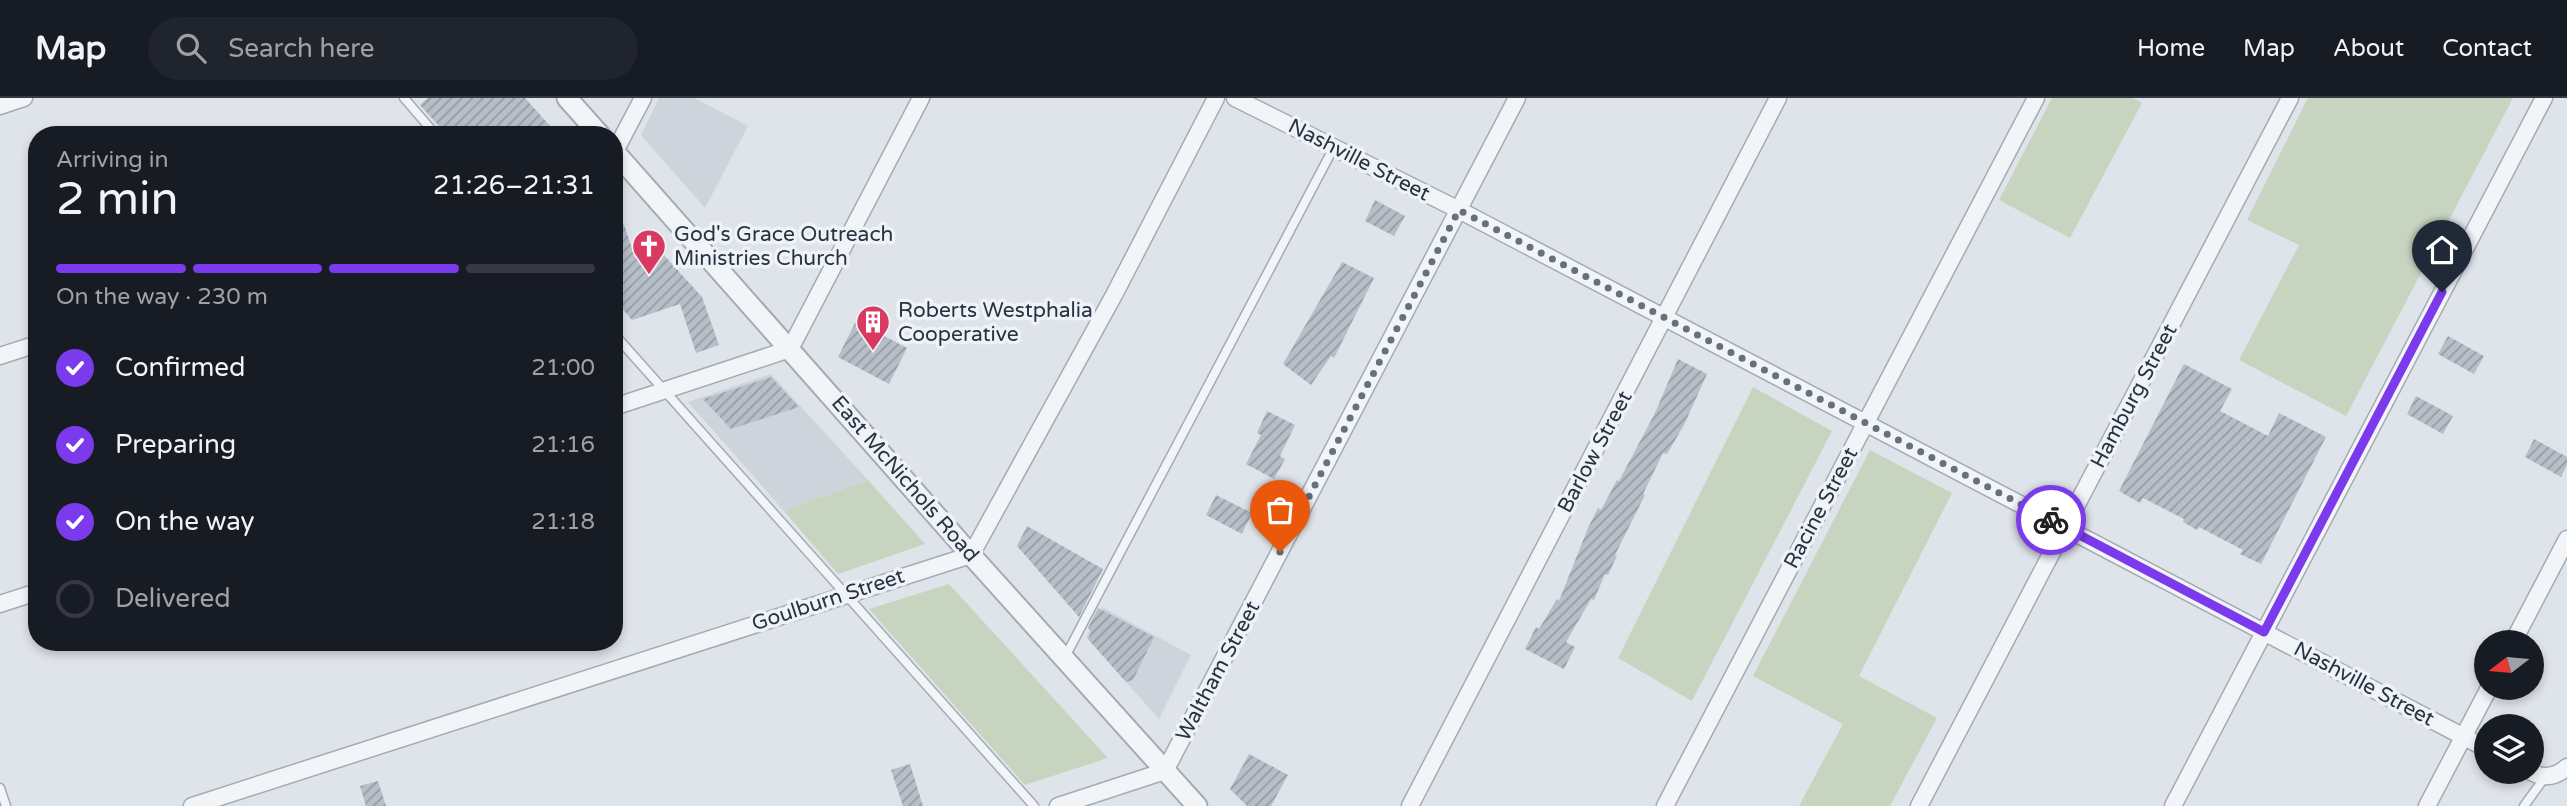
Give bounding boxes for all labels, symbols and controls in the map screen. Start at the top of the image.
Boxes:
search box [148,17,638,80]
text: Map [35,29,106,68]
icon: search [172,29,210,67]
text: Search here [228,33,374,64]
text: Home [2137,34,2205,63]
text: Map [2243,34,2295,63]
text: About [2333,34,2404,63]
text: Contact [2442,34,2532,63]
street label: Nashville Street [1284,114,1434,206]
text: Arriving in [56,146,169,174]
text: 21:26–21:31 [433,170,595,201]
text: 2 min [56,172,179,227]
pin [2412,220,2472,292]
place label: God's Grace Outreach Ministries Church [674,222,893,271]
church icon: God's Grace Outreach Ministries Church [630,227,668,276]
icon: home [2423,231,2461,269]
text: On the way · 230 m [56,283,268,311]
place label: Roberts Westphalia Cooperative [898,298,1093,347]
building icon: Roberts Westphalia Cooperative [854,303,892,352]
street label: Hamburg Street [2086,320,2182,472]
icon: check [56,349,94,387]
text: Confirmed [115,352,245,383]
text: 21:00 [531,354,595,382]
street label: Barlow Street [1552,387,1638,517]
street label: East McNichols Road [826,391,984,567]
icon: check [56,426,94,464]
text: Preparing [115,429,236,460]
text: 21:16 [531,431,595,459]
street label: Racine Street [1779,443,1863,573]
pin [1250,480,1310,552]
courier [2016,485,2086,555]
icon: bag [1261,491,1299,529]
icon: bike [2032,501,2070,539]
icon: check [56,503,94,541]
text: On the way [115,506,255,537]
text: 21:18 [531,508,595,536]
street label: Goulburn Street [749,564,907,636]
text: Delivered [115,583,231,614]
street label: Waltham Street [1171,597,1265,745]
north arrow [2474,630,2544,700]
map controls [2474,630,2544,784]
street label: Nashville Street [2289,636,2439,732]
button: layers [2474,714,2544,784]

